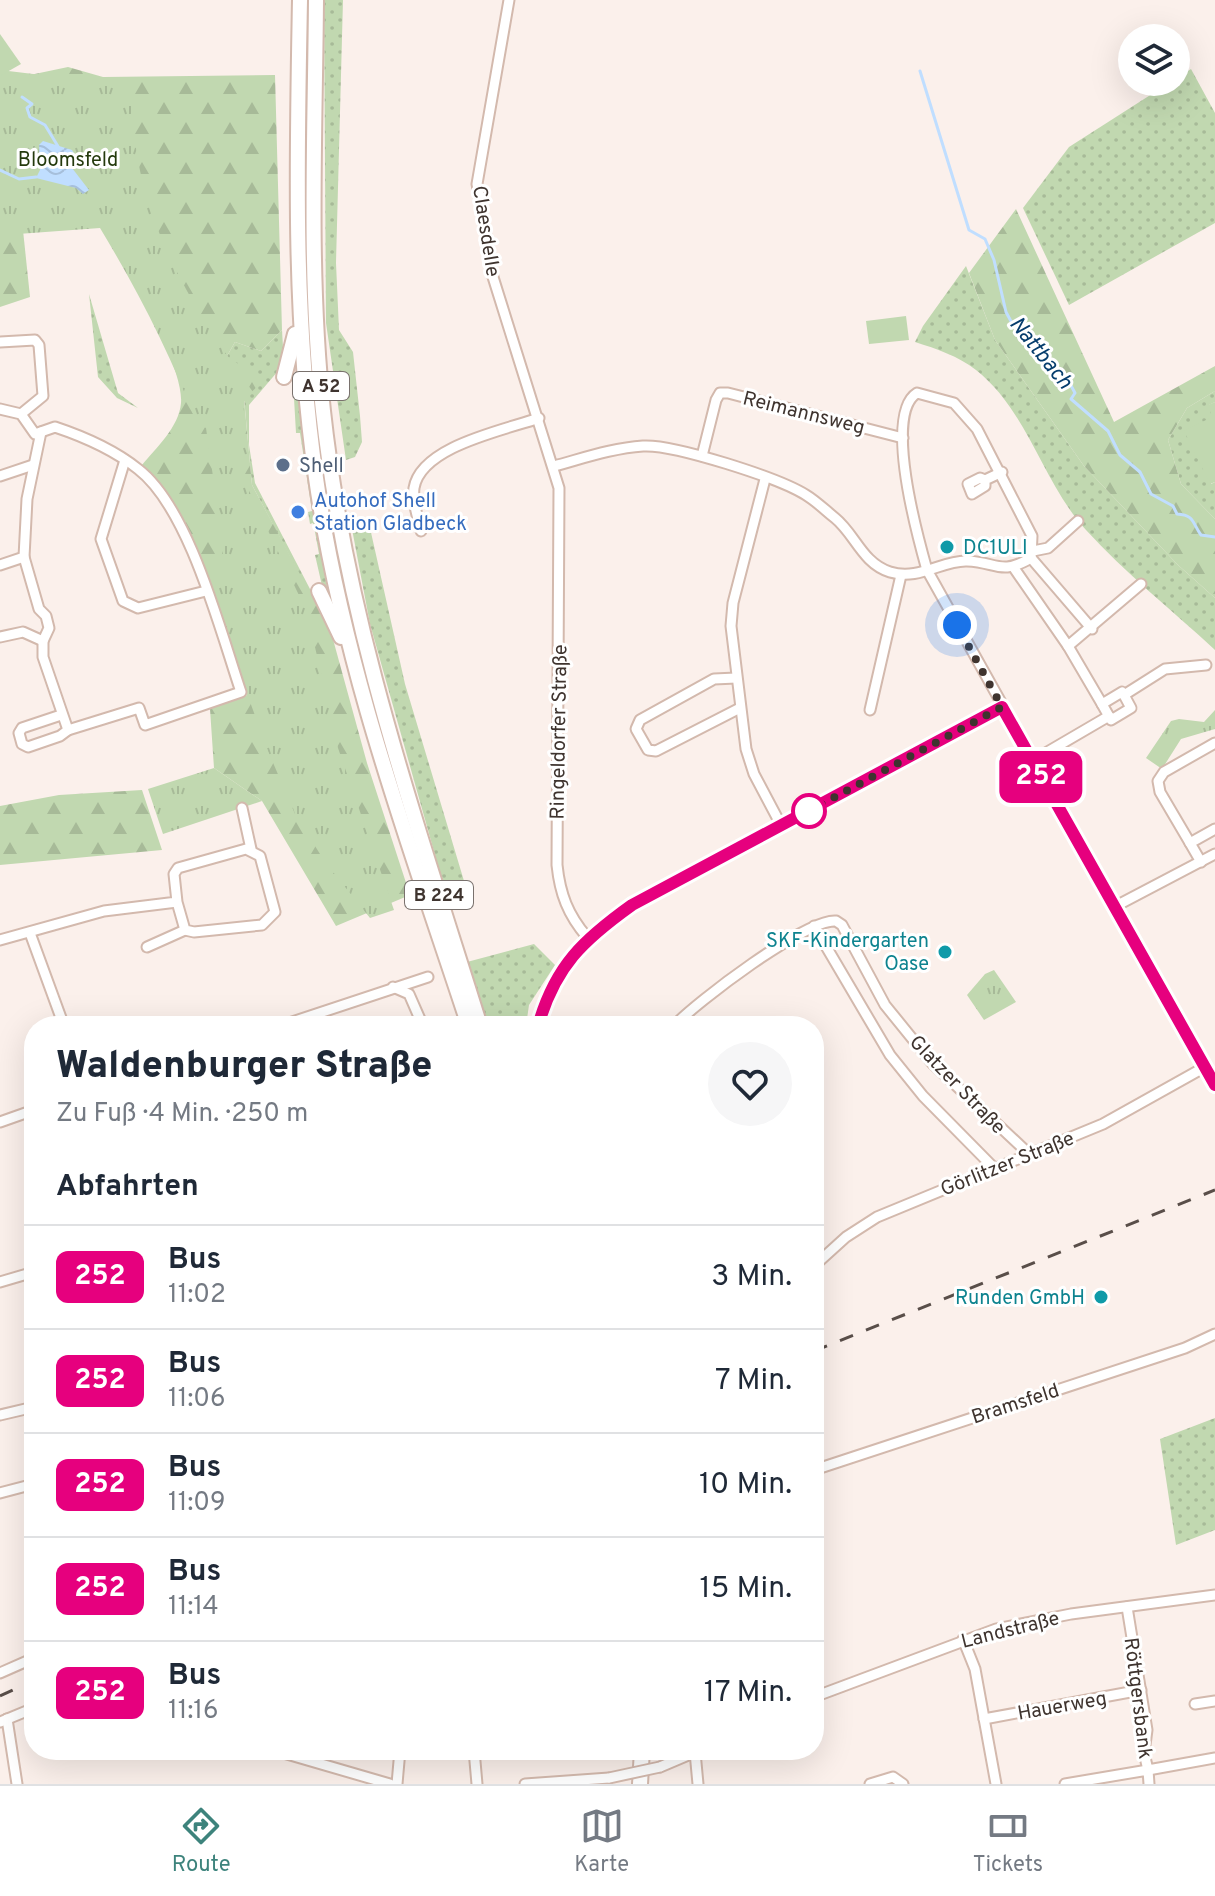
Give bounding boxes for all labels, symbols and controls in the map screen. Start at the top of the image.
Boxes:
map controls [1118,24,1190,96]
button: layers [1118,24,1190,96]
park label: Bloomsfeld [18,148,118,174]
street label: Claesdelle [465,184,505,279]
water label: Nattbach [1003,312,1078,395]
road number: A 52 [293,372,349,400]
street label: Reimannsweg [740,386,867,442]
place label: Shell [299,454,344,480]
marker: Shell [274,456,292,474]
place label: Autohof Shell Station Gladbeck [314,489,467,538]
marker: Autohof Shell Station Gladbeck [289,503,307,521]
place label: DC1ULI [963,536,1028,562]
marker: DC1ULI [938,538,956,556]
your location [937,605,977,645]
street label: Ringeldorfer Straße [545,644,575,820]
line badge: 252 [995,751,1087,803]
text: 252 [1015,759,1067,795]
unlabelled marker [792,794,826,828]
road number: B 224 [405,881,473,909]
place label: SKF-Kindergarten Oase [766,929,929,978]
marker: SKF-Kindergarten Oase [936,943,954,961]
street label: Glatzer Straße [903,1030,1010,1141]
button: heart [708,1042,792,1126]
text: Waldenburger Straße [56,1043,432,1092]
text: Zu Fuß · 4 Min. · 250 m [56,1098,308,1131]
street label: Görlitzer Straße [937,1126,1078,1204]
text: Abfahrten [56,1169,199,1206]
text: Bus [168,1242,221,1279]
text: 252 [74,1259,126,1295]
text: 3 Min. [711,1259,792,1296]
text: 11:02 [168,1279,226,1312]
place label: Runden GmbH [955,1286,1085,1312]
marker: Runden GmbH [1092,1288,1110,1306]
text: Bus [168,1346,221,1383]
text: 252 [74,1363,126,1399]
text: 7 Min. [715,1363,792,1400]
street label: Bramsfeld [968,1379,1063,1431]
text: 11:06 [168,1383,225,1416]
text: Bus [168,1450,221,1487]
text: 252 [74,1467,126,1503]
text: 10 Min. [699,1467,792,1504]
text: 11:09 [168,1487,225,1520]
text: Bus [168,1554,221,1591]
text: 252 [74,1571,126,1607]
text: 15 Min. [700,1571,792,1608]
text: 11:14 [168,1591,219,1624]
street label: Landstraße [959,1606,1062,1656]
street label: Röttgersbank [1117,1636,1157,1760]
text: Bus [168,1658,221,1695]
text: 252 [74,1675,126,1711]
text: 17 Min. [704,1675,792,1712]
street label: Hauerweg [1016,1686,1109,1728]
text: 11:16 [168,1695,218,1728]
tab: Route [172,1804,231,1879]
tab: Karte [574,1804,629,1879]
tab: Tickets [973,1804,1043,1879]

